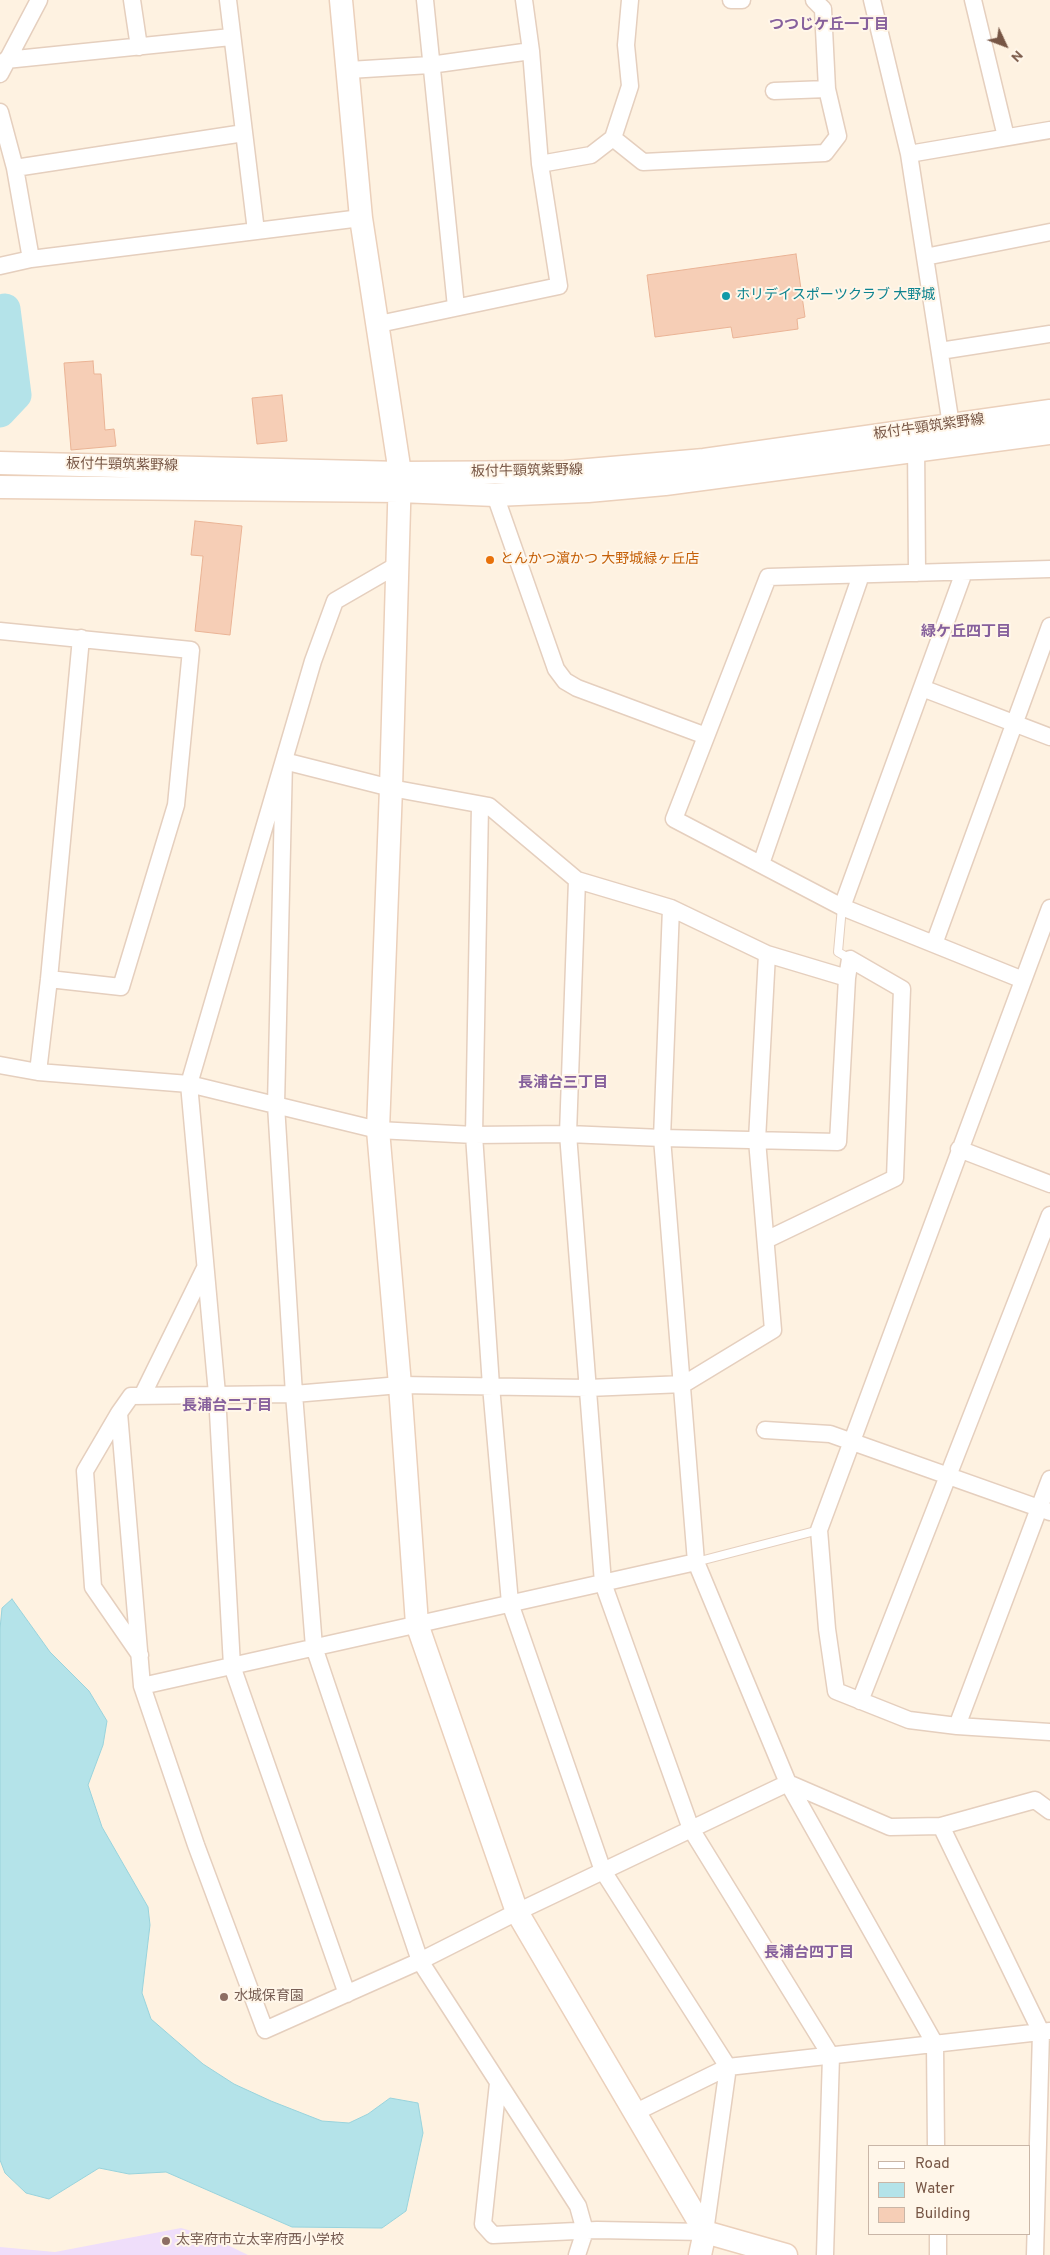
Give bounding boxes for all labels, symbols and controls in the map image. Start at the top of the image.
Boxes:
district label: つつじケ丘一丁目 [769,17,889,35]
north arrow [980,20,1030,70]
text: N [1007,46,1026,65]
place label: ホリデイスポーツクラブ 大野城 [736,288,935,304]
marker: ホリデイスポーツクラブ 大野城 [720,290,732,302]
street label: 板付牛頸筑紫野線 [872,412,986,444]
street label: 板付牛頸筑紫野線 [66,457,178,475]
street label: 板付牛頸筑紫野線 [471,463,583,481]
place label: とんかつ濵かつ 大野城緑ヶ丘店 [500,552,699,568]
marker: とんかつ濵かつ 大野城緑ヶ丘店 [484,554,496,566]
district label: 緑ケ丘四丁目 [921,624,1011,642]
district label: 長浦台三丁目 [518,1075,608,1093]
district label: 長浦台二丁目 [182,1398,272,1416]
district label: 長浦台四丁目 [764,1945,854,1963]
place label: 水城保育園 [234,1989,304,2005]
marker: 水城保育園 [218,1991,230,2003]
legend [868,2145,1030,2235]
text: Road [915,2155,950,2174]
text: Water [915,2180,954,2199]
text: Building [915,2205,970,2224]
place label: 太宰府市立太宰府西小学校 [176,2233,344,2249]
marker: 太宰府市立太宰府西小学校 [160,2235,172,2247]

